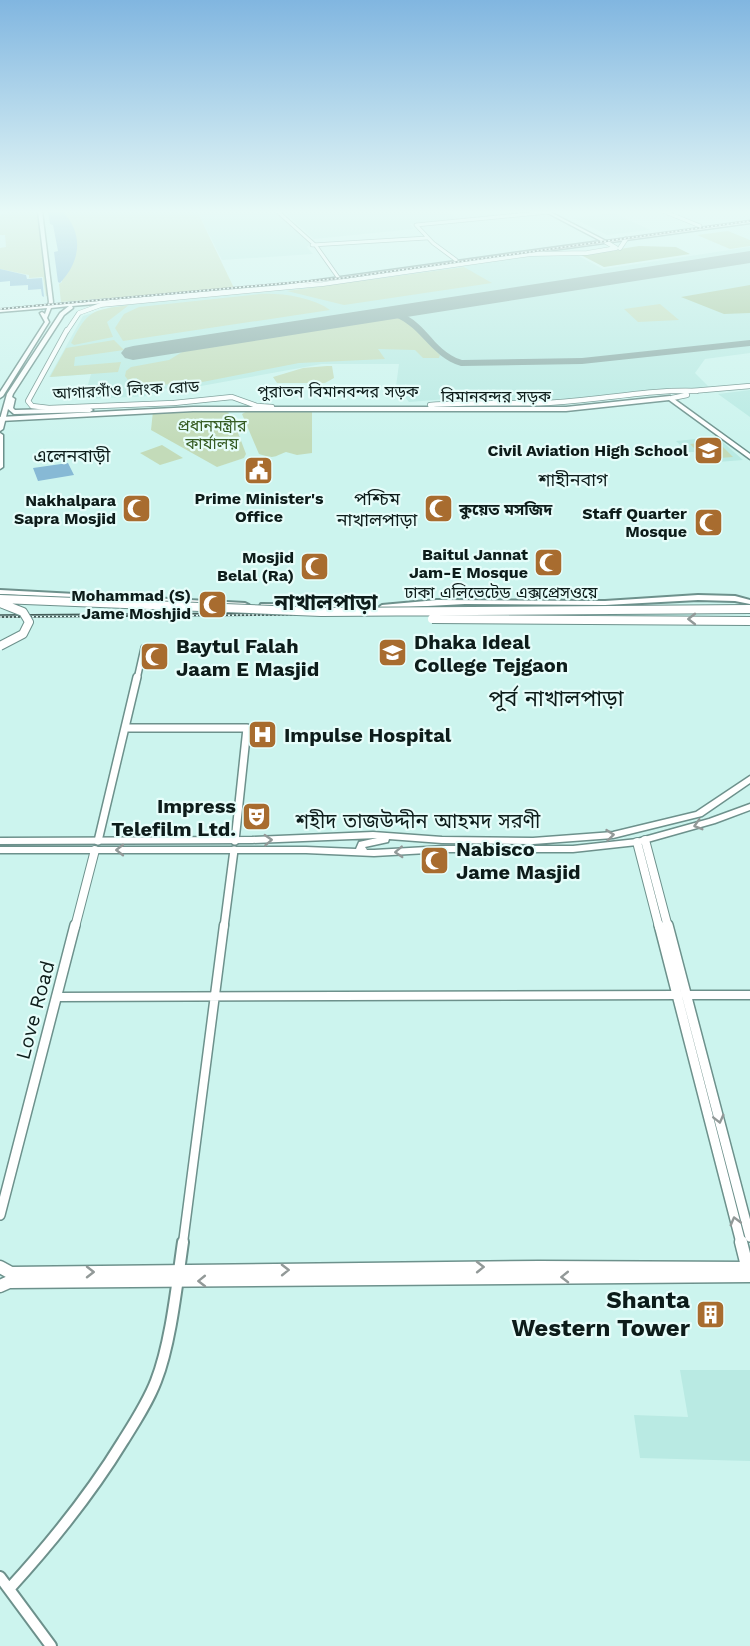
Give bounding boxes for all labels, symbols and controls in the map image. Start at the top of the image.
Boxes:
street label: আগারগাঁও লিংক রোড [51,377,200,403]
street label: পুরাতন বিমানবন্দর সড়ক [257,382,420,401]
street label: বিমানবন্দর সড়ক [440,387,552,406]
park label: প্রধানমন্ত্রীর কার্যালয় [177,416,247,453]
school or university icon: Civil Aviation High School [693,434,725,466]
place label: Civil Aviation High School [488,441,689,460]
district label: এলেনবাড়ী [34,445,111,466]
public building icon: Prime Minister's Office [243,454,275,486]
district label: শাহীনবাগ [537,469,608,490]
district label: পশ্চিম নাখালপাড়া [336,488,418,530]
place label: Prime Minister's Office [194,489,324,526]
place label: Nakhalpara Sapra Mosjid [14,491,117,528]
mosque icon: Nakhalpara Sapra Mosjid [121,493,153,525]
mosque icon: কুয়েত মসজিদ [422,493,454,525]
place label: কুয়েত মসজিদ [458,500,553,520]
place label: Staff Quarter Mosque [582,504,687,541]
mosque icon: Staff Quarter Mosque [692,506,724,538]
place label: Baitul Jannat Jam-E Mosque [409,545,528,582]
mosque icon: Baitul Jannat Jam-E Mosque [533,547,565,579]
place label: Mosjid Belal (Ra) [217,548,294,585]
mosque icon: Mosjid Belal (Ra) [299,550,331,582]
street label: ঢাকা এলিভেটেড এক্সপ্রেসওয়ে [403,583,599,602]
place label: Mohammad (S) Jame Moshjid [71,586,191,623]
mosque icon: Mohammad (S) Jame Moshjid [196,588,228,620]
district label: নাখালপাড়া [273,590,378,615]
one-way arrow [687,613,696,626]
place label: Dhaka Ideal College Tejgaon [414,630,568,677]
place label: Baytul Falah Jaam E Masjid [176,634,319,681]
school or university icon: Dhaka Ideal College Tejgaon [377,637,409,669]
mosque icon: Baytul Falah Jaam E Masjid [139,641,171,673]
district label: পূর্ব নাখালপাড়া [488,685,625,712]
hospital icon: Impulse Hospital [247,719,279,751]
place label: Impulse Hospital [284,723,452,747]
place label: Impress Telefilm Ltd. [111,794,236,841]
theatre icon: Impress Telefilm Ltd. [241,801,273,833]
street label: শহীদ তাজউদ্দীন আহমদ সরণী [295,809,541,833]
one-way arrow [693,817,703,830]
one-way arrow [605,829,615,842]
one-way arrow [264,833,273,846]
place label: Nabisco Jame Masjid [456,837,581,884]
one-way arrow [115,844,124,856]
mosque icon: Nabisco Jame Masjid [419,844,451,876]
one-way arrow [394,846,403,859]
street label: Love Road [10,958,60,1062]
one-way arrow [712,1114,725,1124]
one-way arrow [730,1216,743,1226]
one-way arrow [476,1261,485,1274]
one-way arrow [281,1264,290,1276]
one-way arrow [86,1266,95,1278]
one-way arrow [561,1270,570,1283]
one-way arrow [198,1275,207,1287]
place label: Shanta Western Tower [512,1286,691,1342]
building icon: Shanta Western Tower [695,1298,727,1330]

